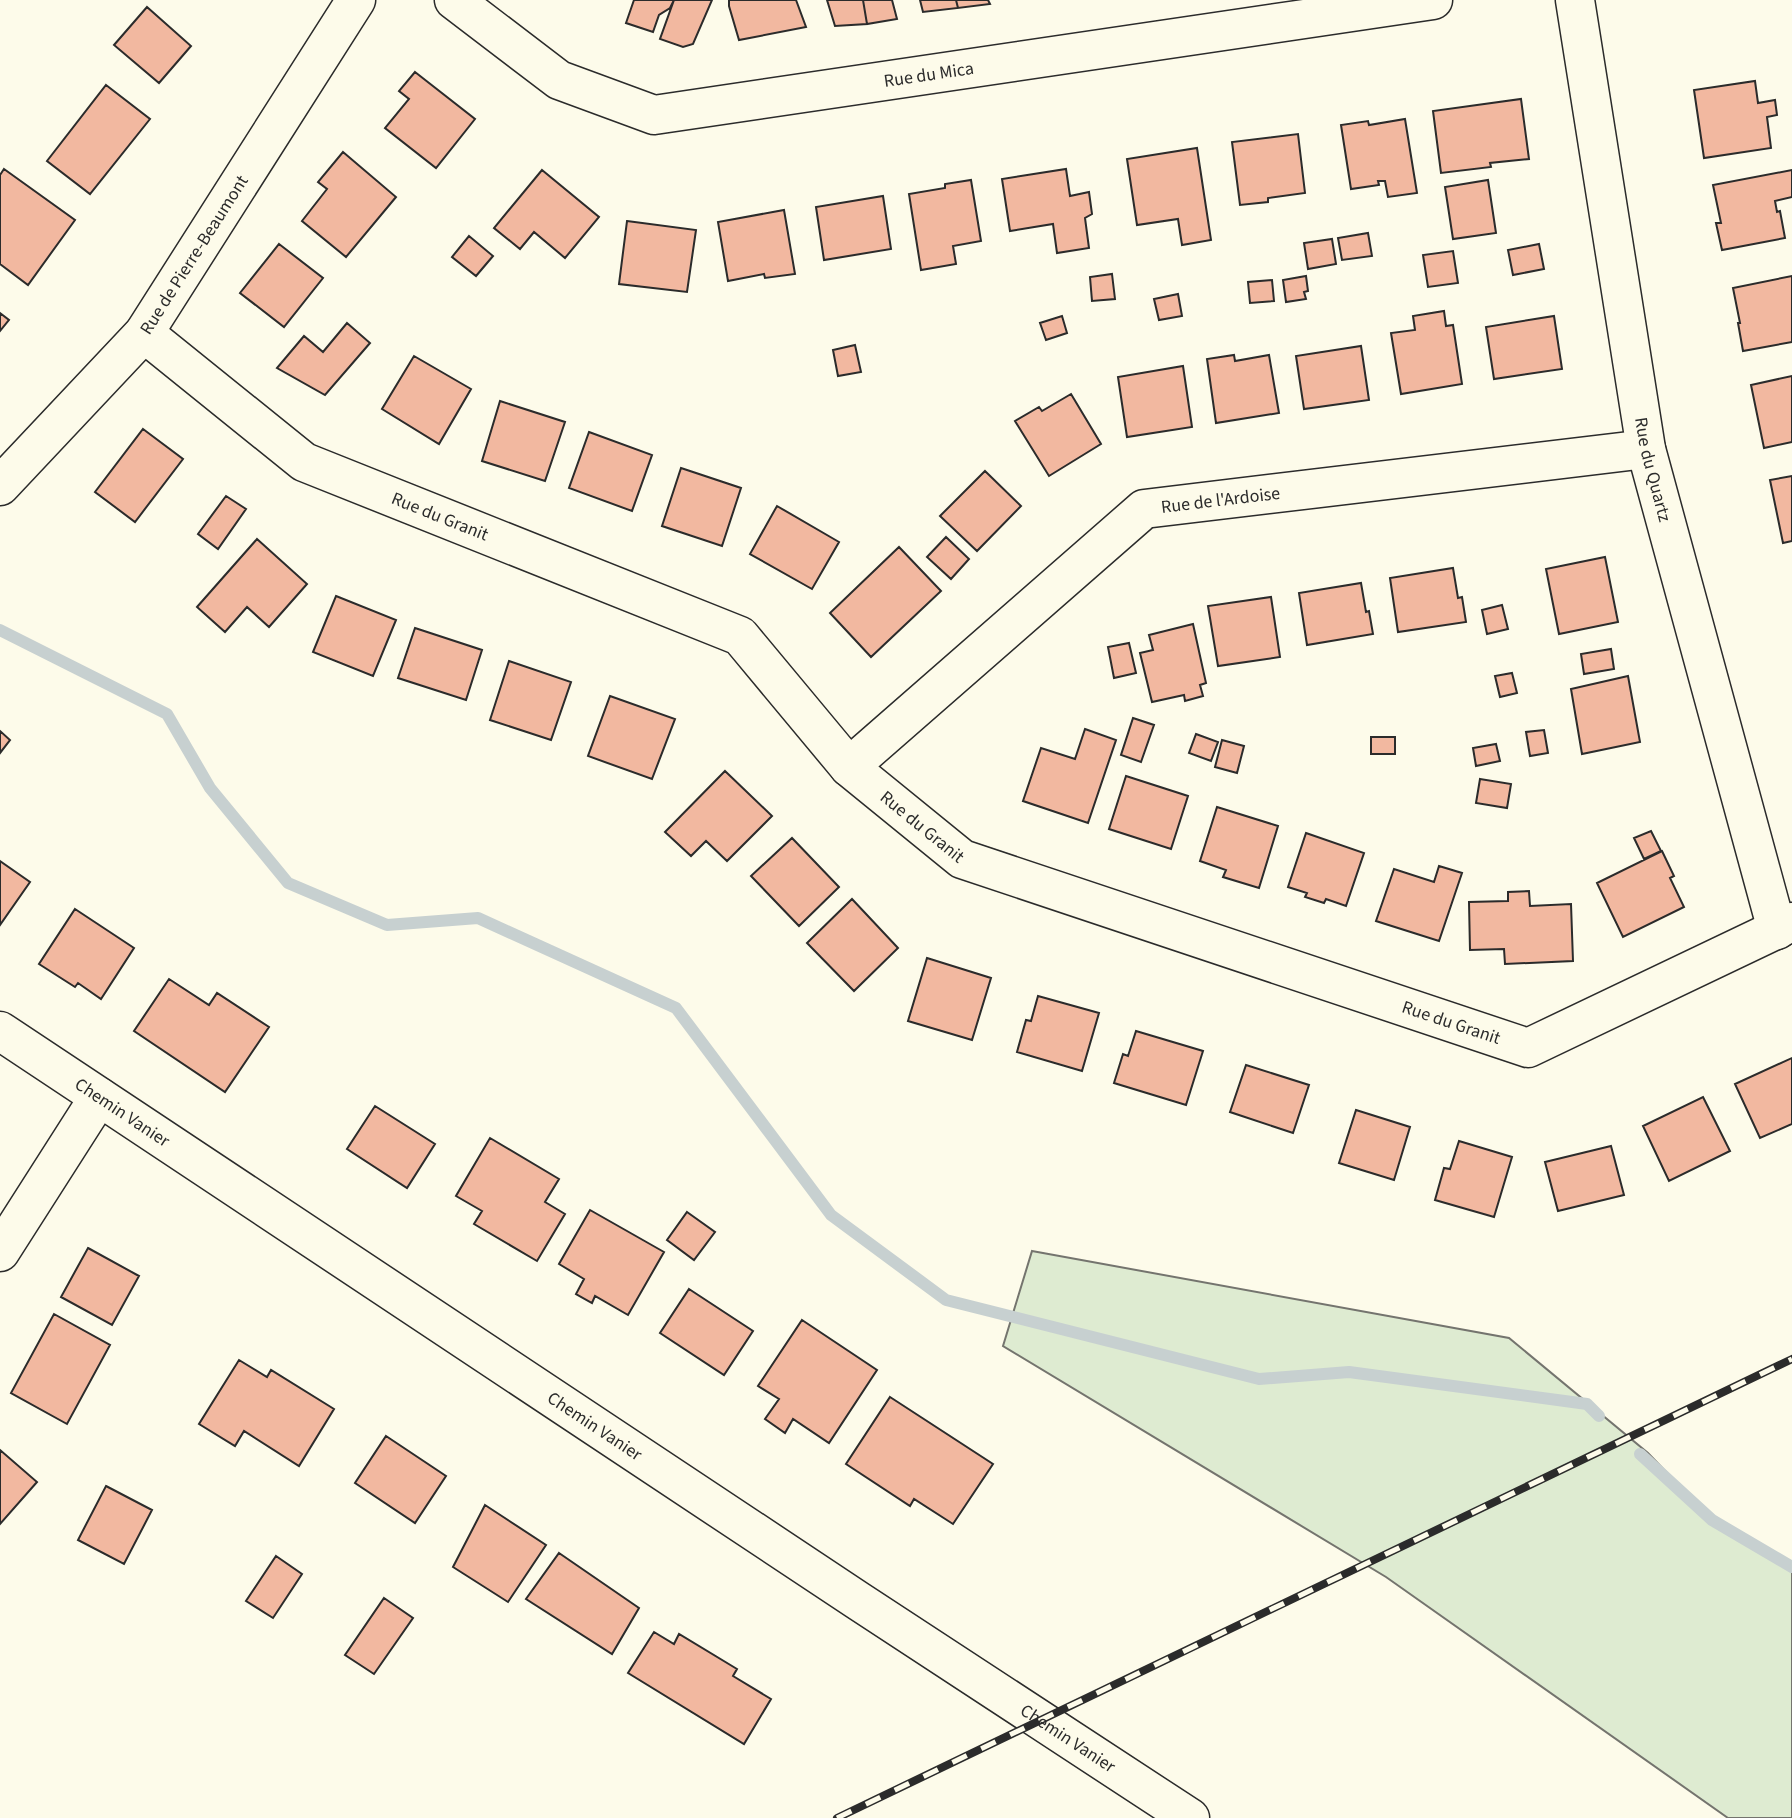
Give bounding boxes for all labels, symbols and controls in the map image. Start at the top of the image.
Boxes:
street label: Rue du Mica [882,55,975,93]
street label: Rue de Pierre-Beaumont [134,170,254,339]
street label: Rue du Quartz [1629,415,1678,525]
street label: Rue de l'Ardoise [1160,480,1282,519]
street label: Rue du Granit [388,486,492,547]
street label: Rue du Granit [875,785,970,869]
street label: Rue du Granit [1399,994,1504,1050]
street label: Chemin Vanier [70,1072,176,1153]
street label: Chemin Vanier [542,1385,648,1467]
street label: Chemin Vanier [1016,1698,1121,1779]

